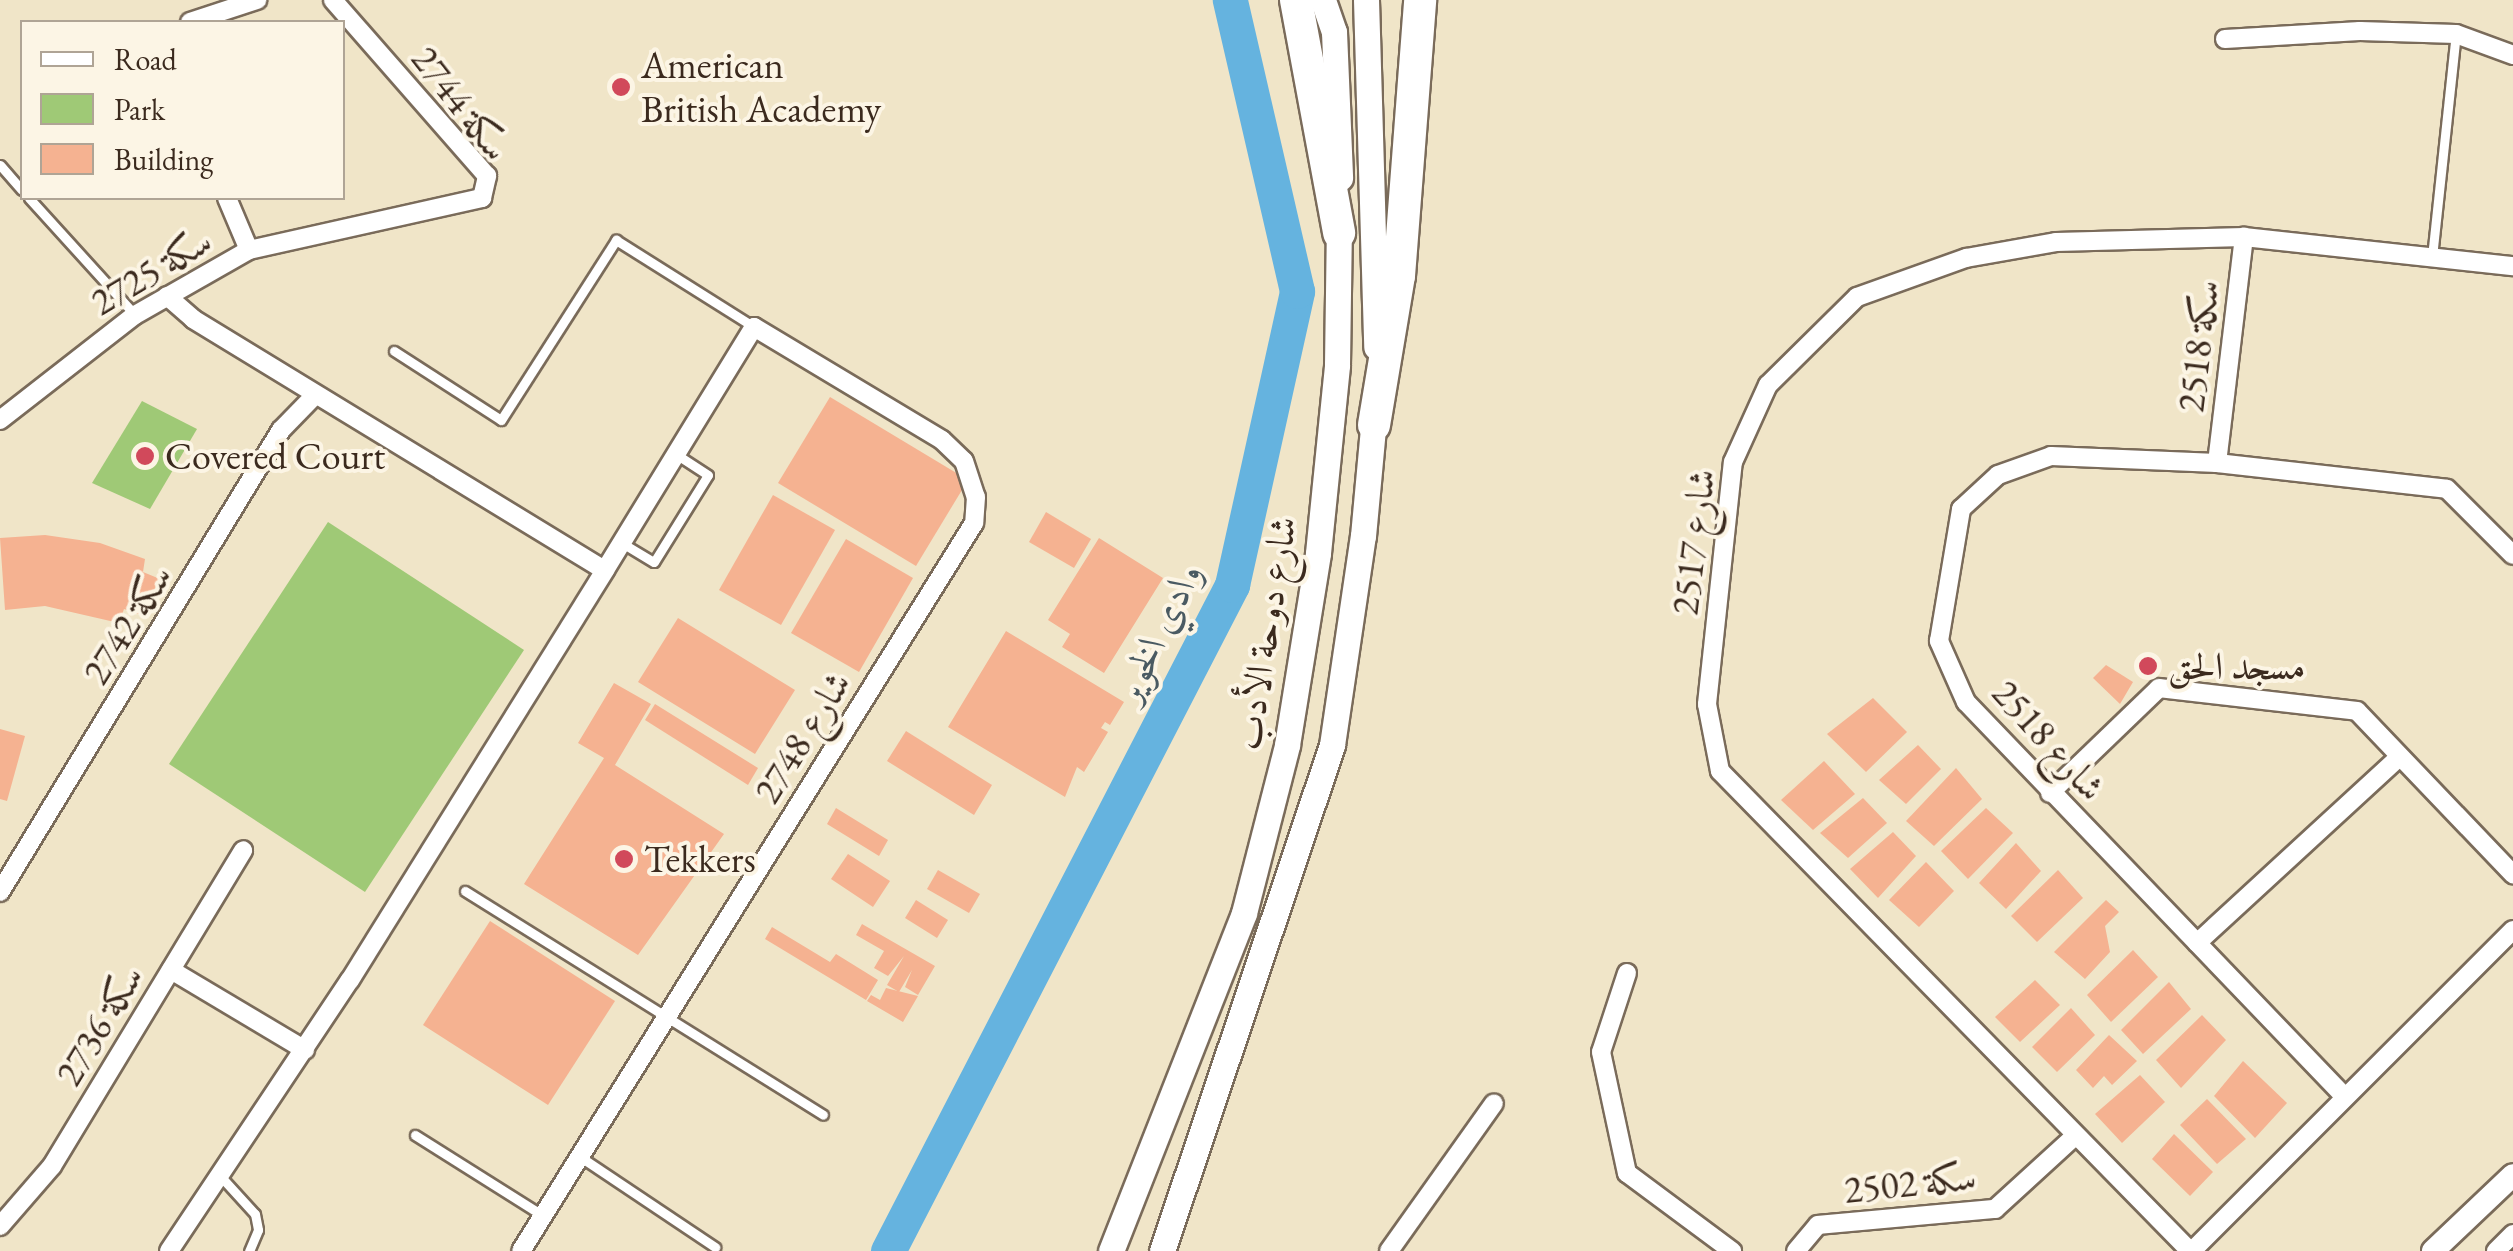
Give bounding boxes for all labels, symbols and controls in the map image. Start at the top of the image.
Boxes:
legend [20,20,345,200]
street label: سكة 2744 [402,37,520,169]
text: Road [114,40,177,79]
place label: American British Academy [641,42,881,132]
marker: American British Academy [610,76,632,98]
text: Park [114,90,165,129]
text: Building [114,140,213,179]
street label: سكة 2725 [82,217,220,325]
street label: سكة 2518 [2167,277,2229,415]
place label: Covered Court [165,433,385,479]
marker: Covered Court [134,445,156,467]
street label: 2517 شارع [1661,467,1725,617]
street label: شارع دوحة الأدب [1224,513,1306,753]
water label: وادي الخوير [1102,553,1212,711]
street label: سكة 2742 [73,556,181,692]
place label: مسجد الحق [2168,643,2305,689]
marker: مسجد الحق [2137,655,2159,677]
street label: شارع 2748 [744,663,860,811]
street label: 2518 شارع [1983,670,2115,810]
place label: Tekkers [644,836,756,882]
marker: Tekkers [613,848,635,870]
street label: سكة 2736 [45,956,153,1094]
street label: 2502 سكة [1842,1153,1978,1213]

